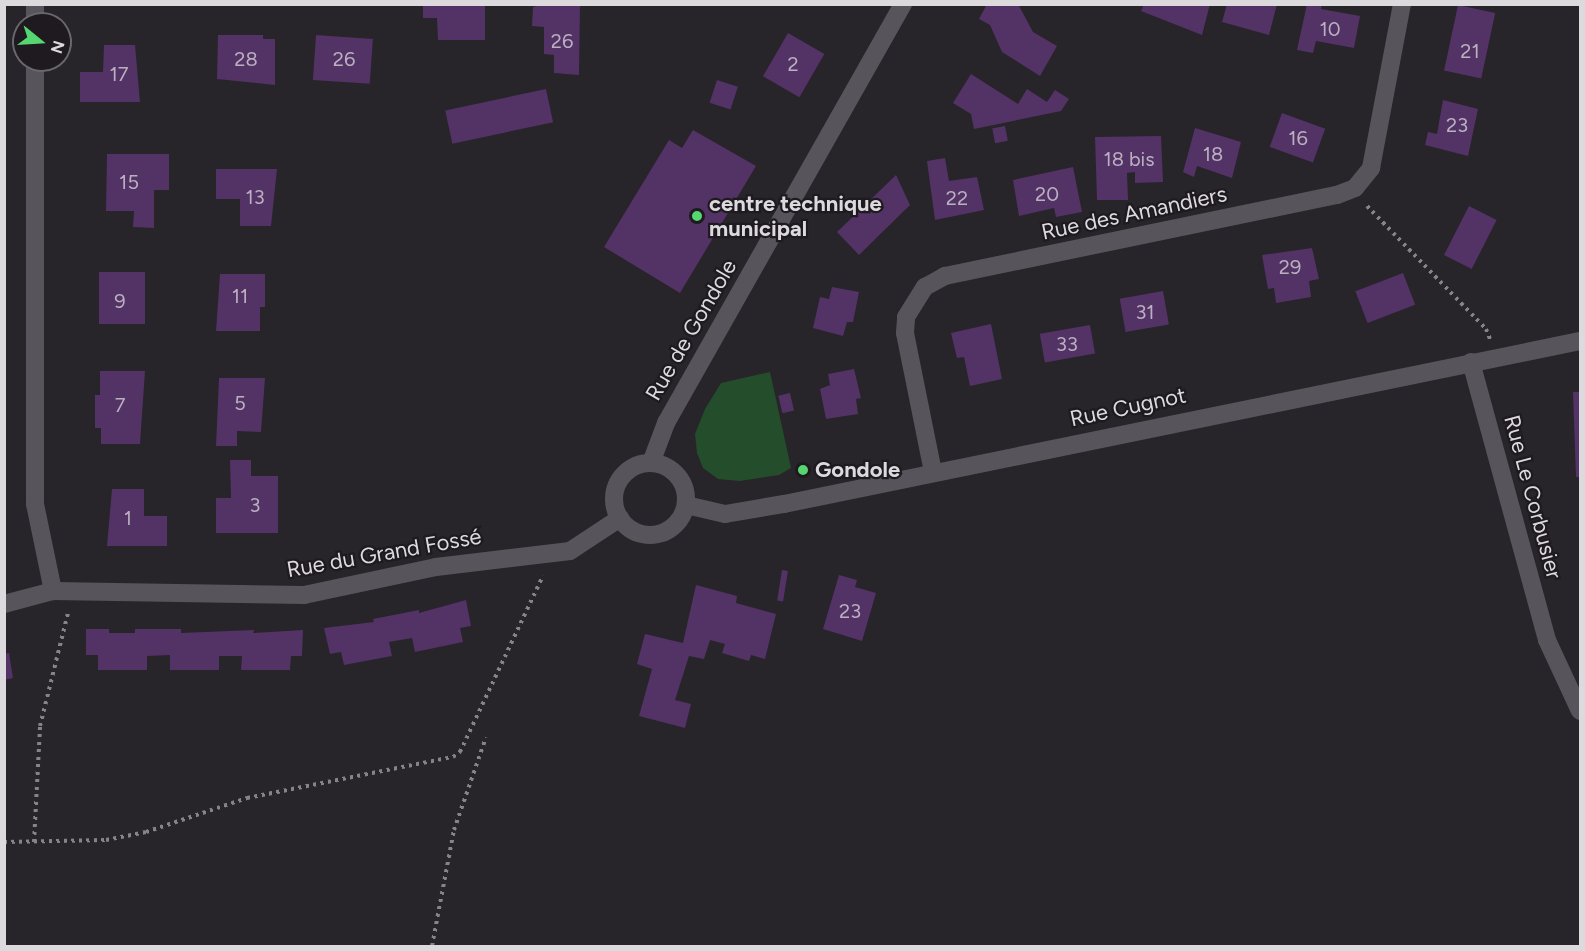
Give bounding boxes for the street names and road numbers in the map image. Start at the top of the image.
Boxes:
street label: Rue des Amandiers [1039,180,1229,246]
street label: Rue de Gondole [640,255,742,405]
street label: Rue Cugnot [1068,382,1188,432]
street label: Rue Le Corbusier [1498,412,1568,582]
street label: Rue du Grand Fossé [285,523,483,583]

